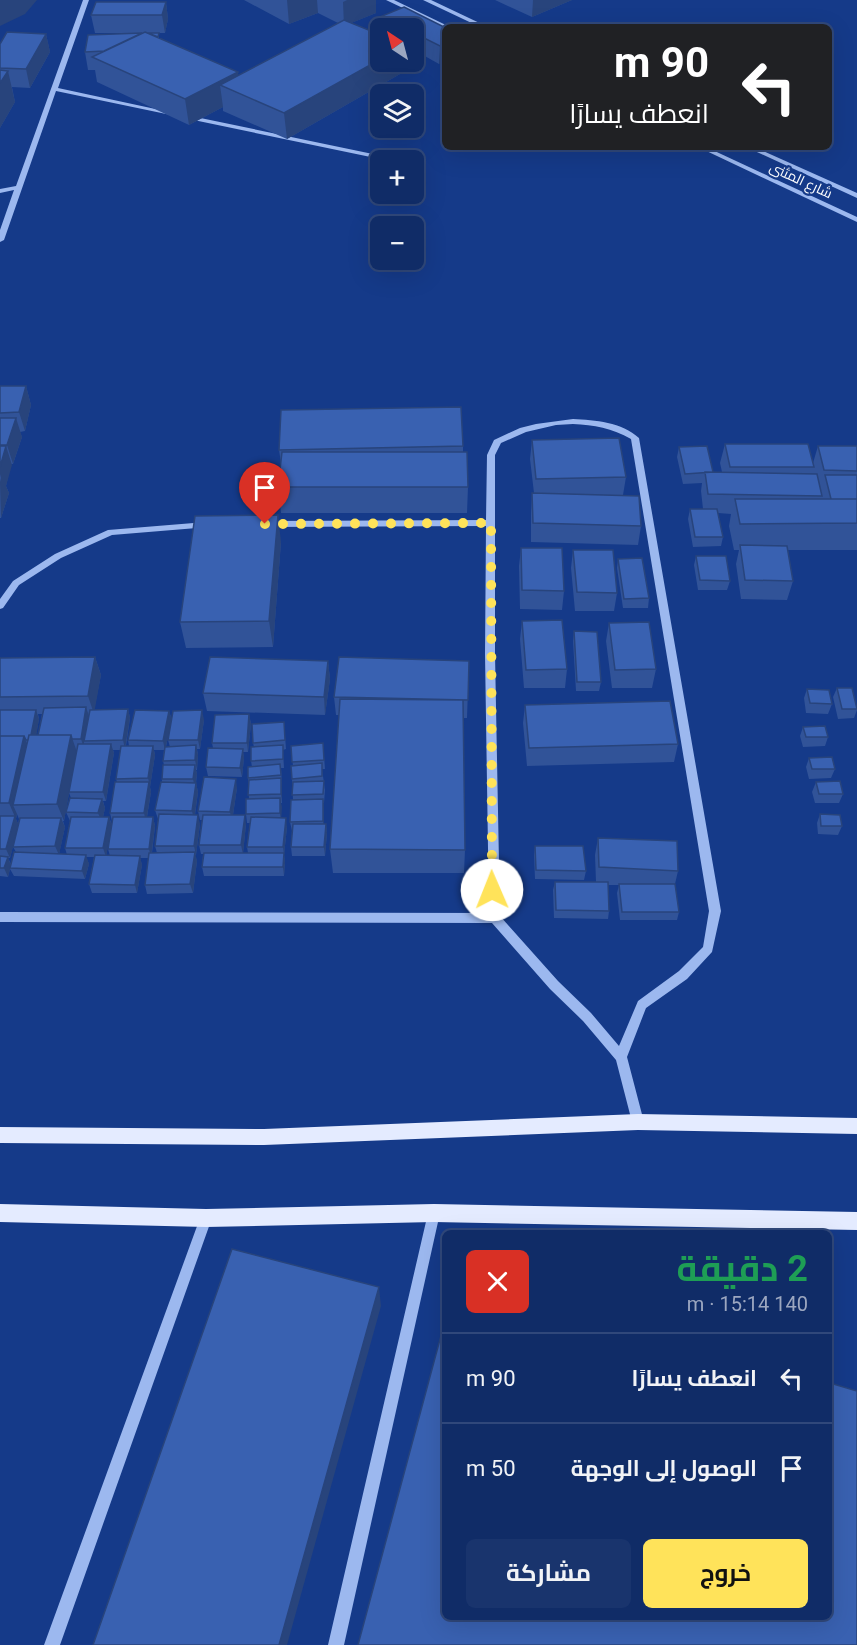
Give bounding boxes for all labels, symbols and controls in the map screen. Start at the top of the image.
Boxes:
north arrow [370,18,424,72]
map controls [370,18,424,270]
text: 90 m [614,38,709,87]
icon: left [730,48,808,126]
button: layers [370,84,424,138]
text: انعطف يسارًا [569,98,709,130]
button: + [370,150,424,204]
street label: شارع المثنى [767,159,835,202]
button: − [370,216,424,270]
pin [239,462,290,524]
icon: arrive [248,471,281,504]
position arrow [460,858,524,922]
text: 2 دقيقة [677,1248,808,1290]
button: close [466,1250,529,1313]
text: 140 m · 15:14 [687,1292,808,1316]
icon: left [775,1362,808,1395]
text: 90 m [466,1366,516,1391]
text: انعطف يسارًا [632,1366,757,1391]
icon: arrive [775,1452,808,1485]
text: 50 m [466,1456,516,1481]
text: الوصول إلى الوجهة [571,1456,757,1481]
button: مشاركة [466,1539,631,1608]
button: خروج [643,1539,808,1608]

